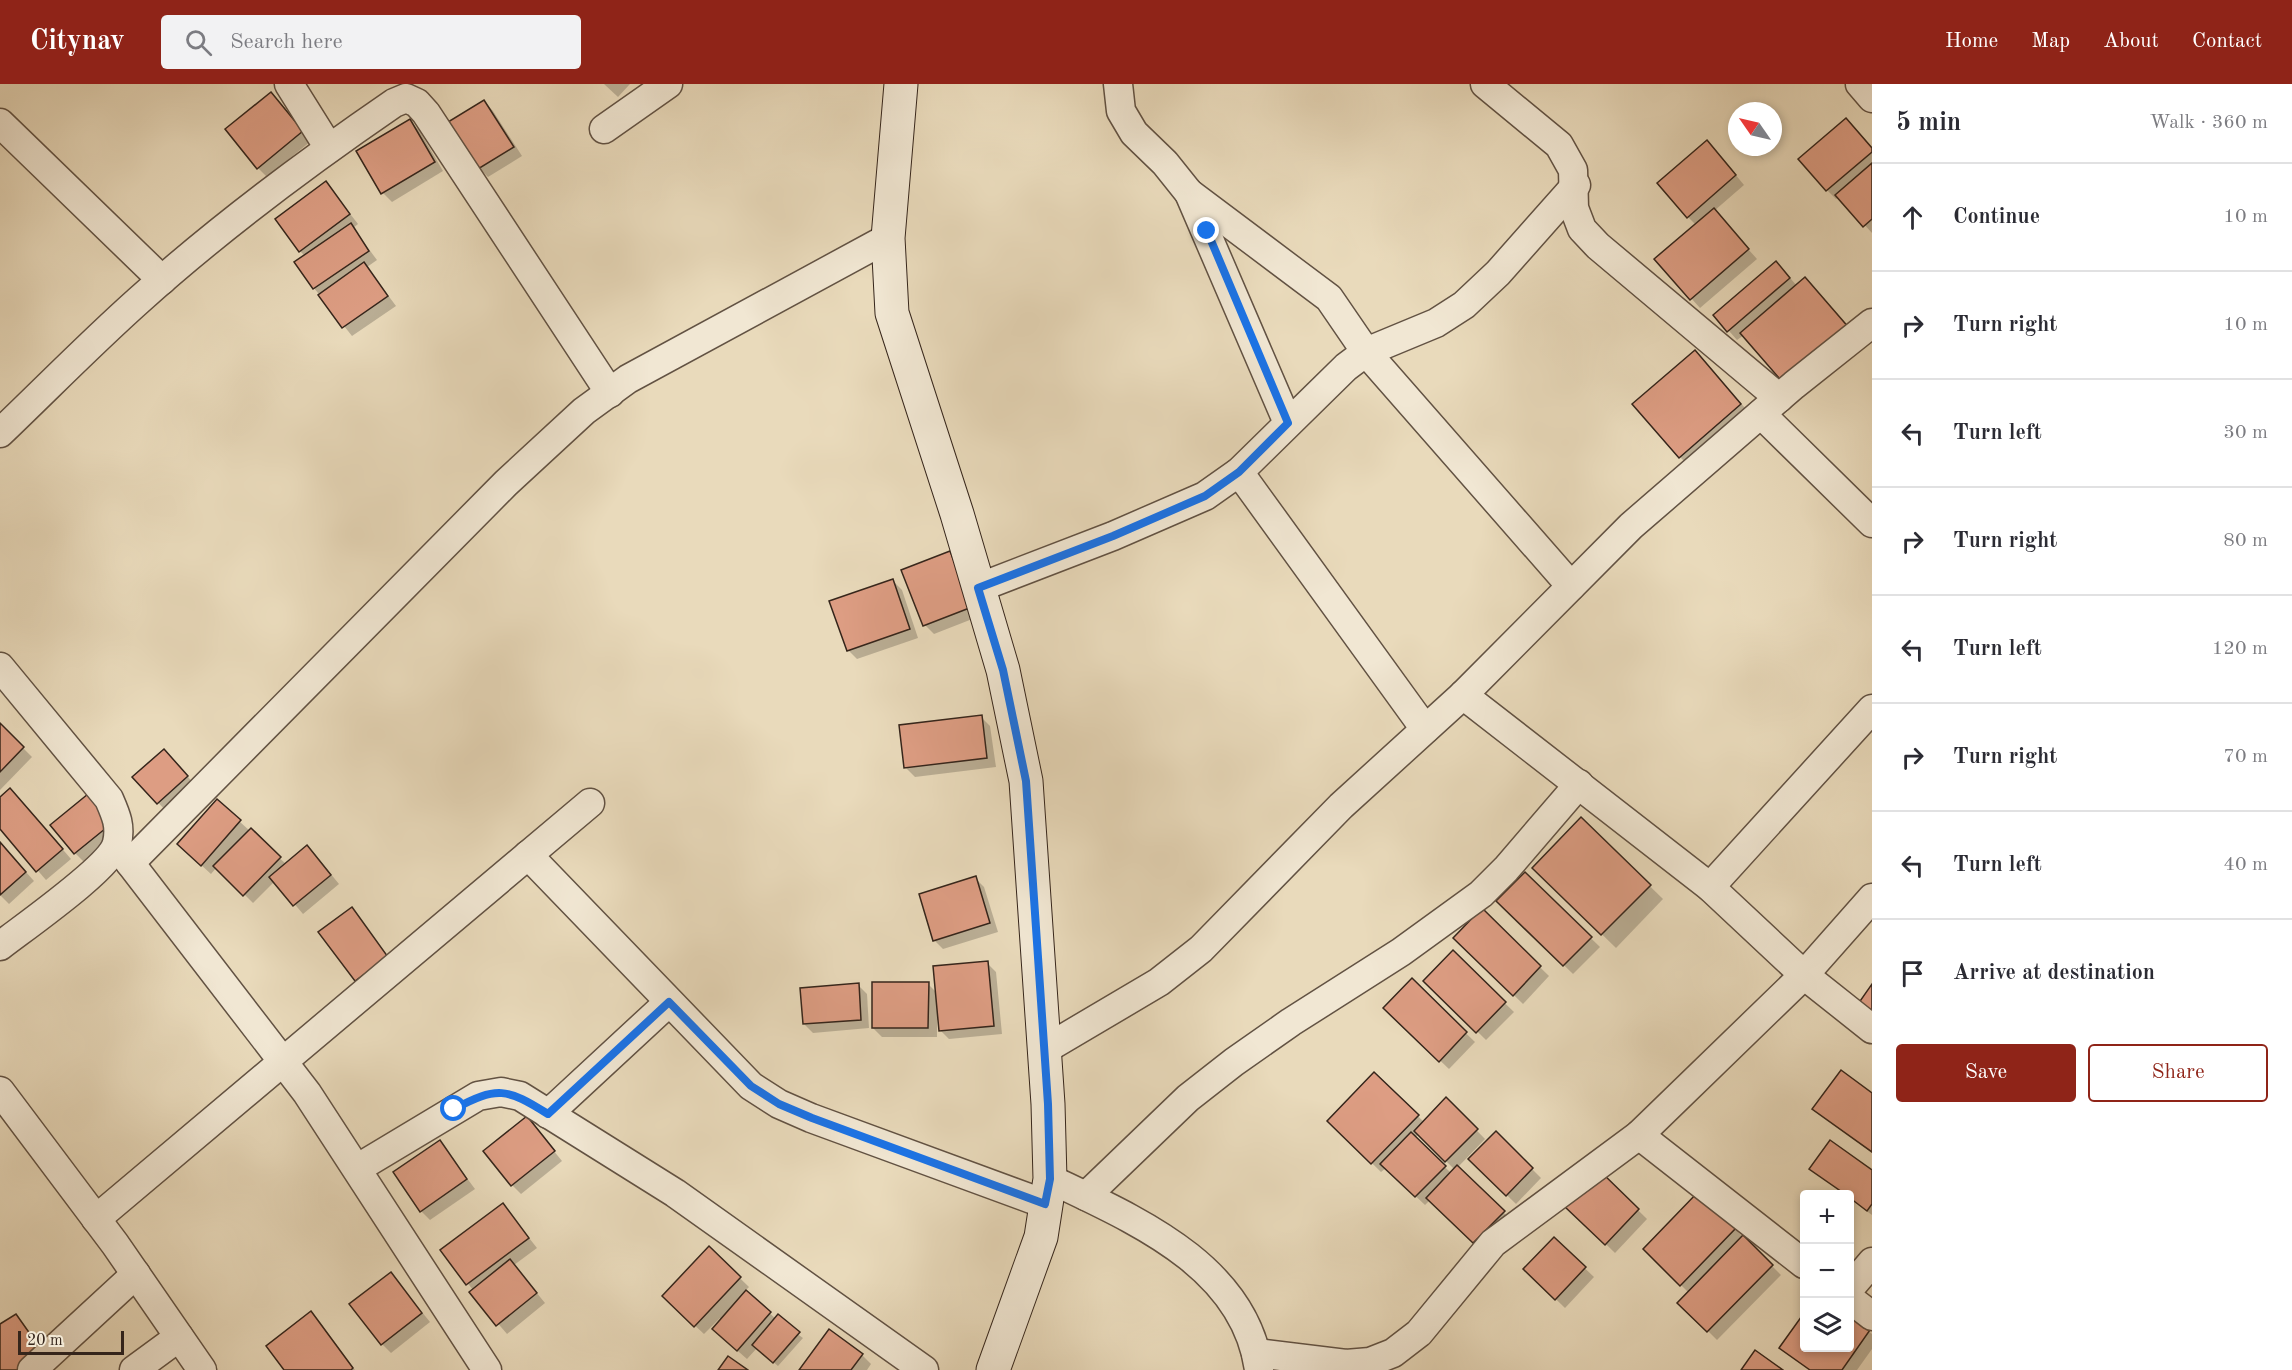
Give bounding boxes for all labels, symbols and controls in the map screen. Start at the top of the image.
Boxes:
search box [161,15,581,69]
icon: search [182,26,215,59]
text: Citynav [30,28,125,56]
text: Search here [230,31,343,53]
text: Home [1945,31,1998,52]
text: Map [2031,31,2070,52]
text: About [2103,31,2159,52]
text: Contact [2192,31,2262,52]
north arrow [1728,102,1782,156]
text: 5 min [1896,110,1961,136]
text: Walk · 360 m [2149,113,2268,133]
icon: ahead [1896,201,1929,234]
text: Continue [1953,206,2040,228]
text: 10 m [2223,207,2268,227]
route end [1193,217,1219,243]
icon: right [1896,309,1929,342]
text: Turn right [1953,314,2057,336]
text: 10 m [2223,315,2268,335]
icon: left [1896,417,1929,450]
text: Turn left [1953,422,2042,444]
text: 30 m [2223,423,2268,443]
icon: right [1896,525,1929,558]
text: Turn right [1953,530,2057,552]
text: 80 m [2223,531,2268,551]
icon: left [1896,633,1929,666]
text: Turn left [1953,638,2042,660]
text: 120 m [2212,639,2268,659]
icon: right [1896,741,1929,774]
text: Turn right [1953,746,2057,768]
text: 70 m [2223,747,2268,767]
icon: left [1896,849,1929,882]
text: Turn left [1953,854,2042,876]
text: 40 m [2223,855,2268,875]
icon: arrive [1896,957,1929,990]
text: Arrive at destination [1953,962,2155,984]
button: Save [1896,1044,2076,1102]
button: Share [2088,1044,2268,1102]
route start [440,1095,466,1121]
map controls [1800,1190,1854,1352]
button: + [1800,1190,1854,1244]
button: − [1800,1244,1854,1298]
button: layers [1800,1298,1854,1352]
scale bar [18,1328,124,1356]
text: 20 m [27,1333,63,1349]

